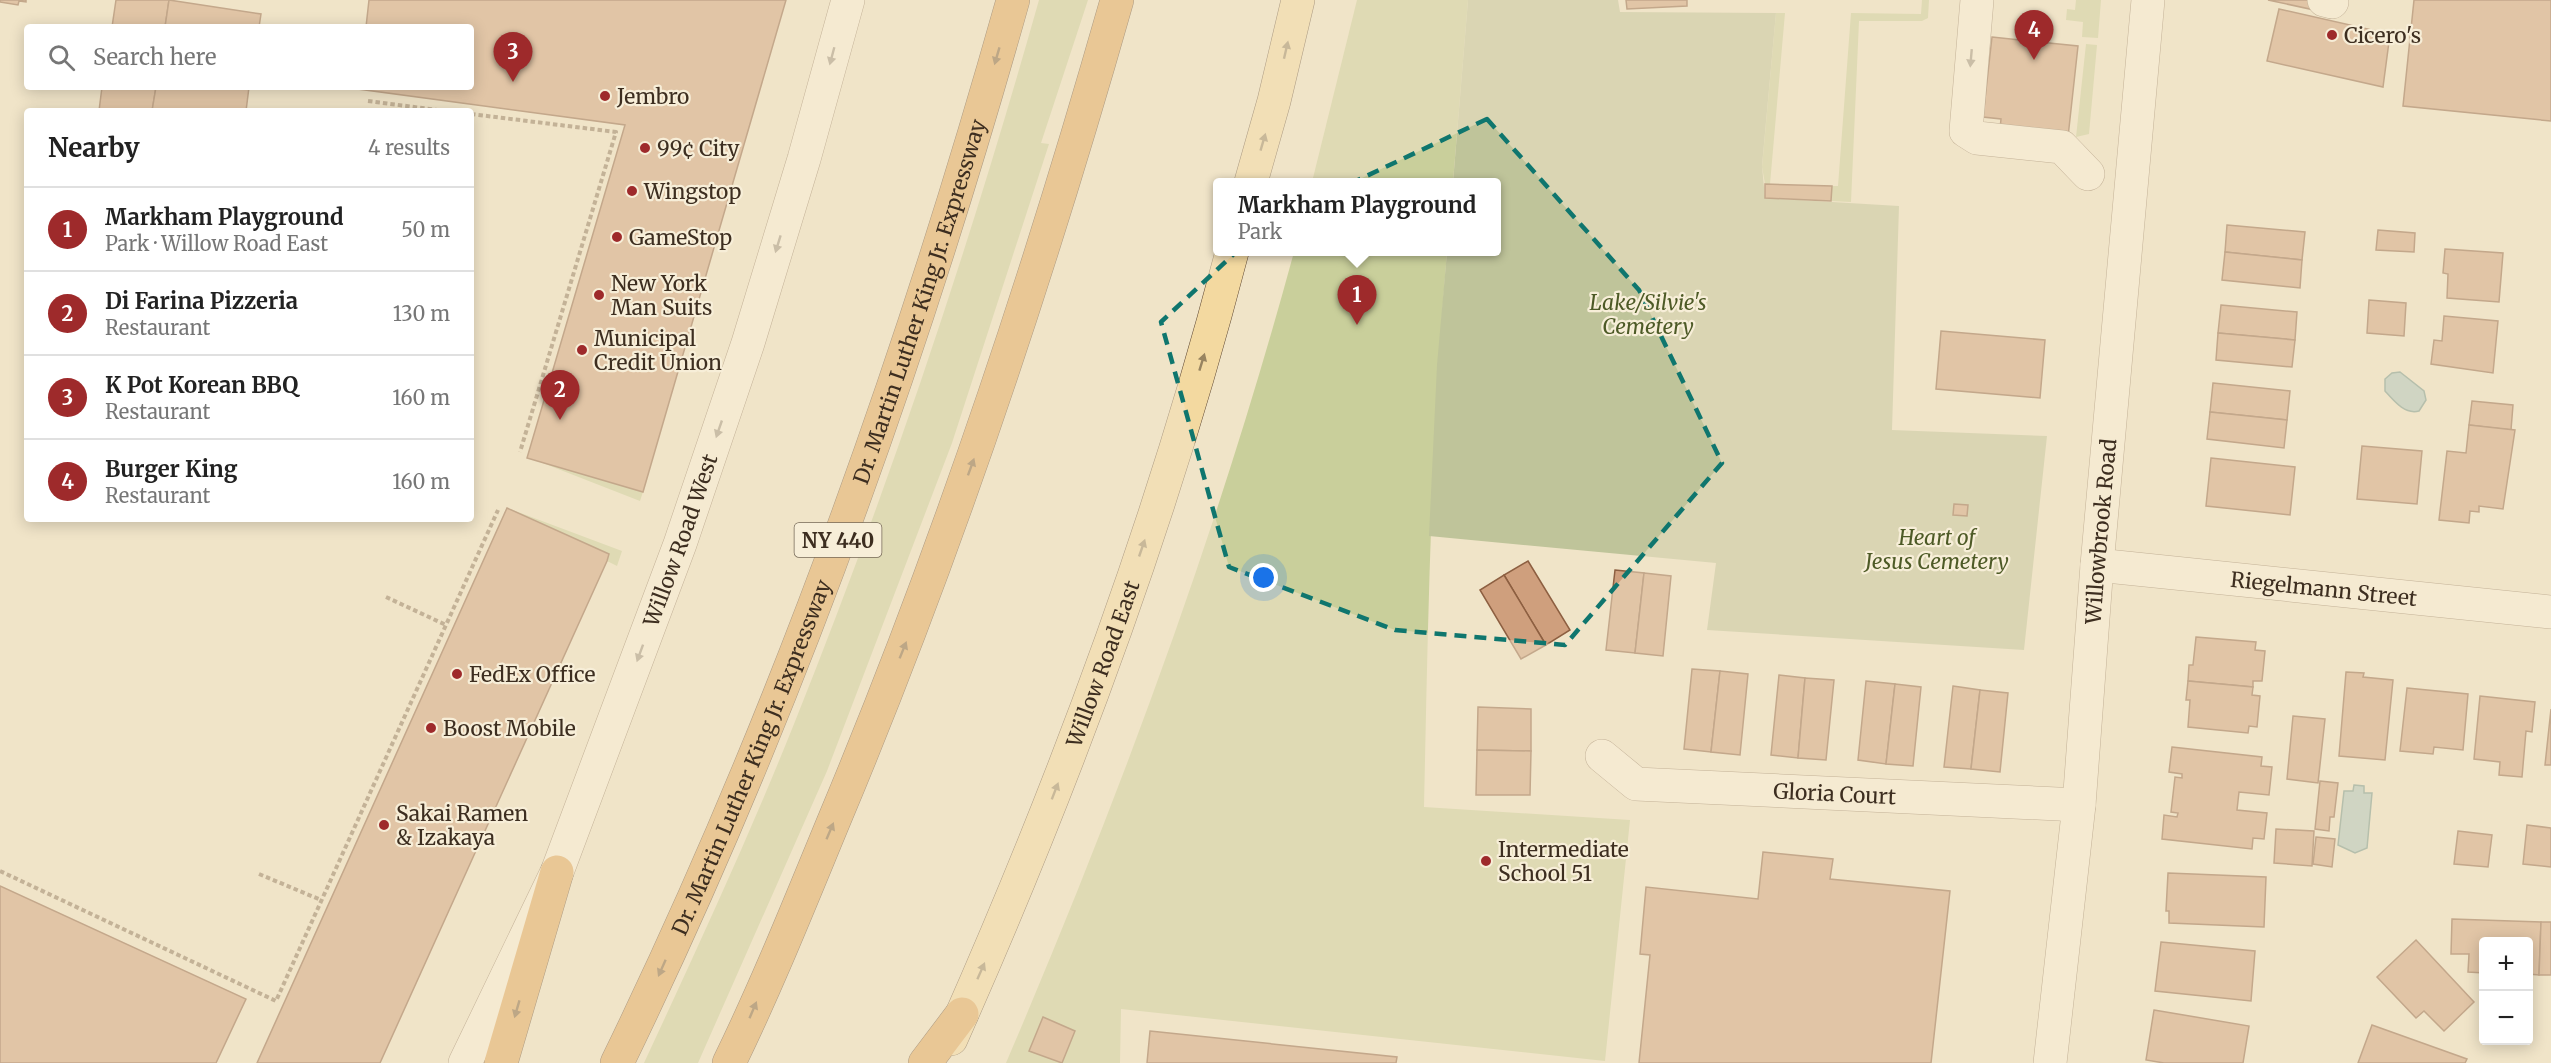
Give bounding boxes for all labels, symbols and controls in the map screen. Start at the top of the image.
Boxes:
pin: 4 [2014,10,2054,60]
place label: Cicero's [2344,22,2421,49]
search box [24,24,474,90]
marker: Cicero's [2325,28,2339,42]
pin: 3 [494,32,532,82]
icon: search [45,41,78,74]
one-way arrow [1282,41,1291,60]
text: Search here [93,43,216,71]
one-way arrow [827,47,837,66]
one-way arrow [992,47,1002,65]
one-way arrow [1966,49,1976,68]
place label: Jembro [616,83,689,110]
marker: Jembro [598,89,612,103]
street label: Dr. Martin Luther King Jr. Expressway [847,115,991,488]
text: Nearby [48,131,140,164]
one-way arrow [1259,133,1268,151]
text: 4 results [368,135,450,160]
place label: 99¢ City [657,135,740,162]
marker: 99¢ City [638,141,652,155]
place label: Wingstop [643,178,741,205]
popup [1213,178,1501,256]
marker: Wingstop [625,184,639,198]
text: Markham Playground [1238,191,1476,219]
text: Markham Playground [105,203,343,231]
text: 1 [63,217,72,242]
text: 50 m [401,217,450,242]
text: Park [1238,219,1282,244]
place label: GameStop [629,224,732,251]
marker: GameStop [610,230,624,244]
text: Park · Willow Road East [105,231,328,256]
one-way arrow [773,235,782,253]
place label: New York Man Suits [611,270,712,321]
pin: 1 [1338,276,1376,325]
text: Di Farina Pizzeria [105,287,298,315]
marker: New York Man Suits [592,288,606,302]
park label: Lake/Silvie's Cemetery [1590,289,1707,340]
text: 2 [62,301,73,326]
text: 130 m [393,301,450,326]
text: Restaurant [105,315,210,340]
place label: Municipal Credit Union [594,325,722,376]
marker: Municipal Credit Union [575,343,589,357]
one-way arrow [1198,353,1207,371]
pin: 2 [540,370,580,420]
text: K Pot Korean BBQ [105,371,298,399]
text: 3 [62,385,73,410]
text: 160 m [392,385,450,410]
text: Restaurant [105,399,210,424]
one-way arrow [714,421,723,439]
street label: Willowbrook Road [2079,437,2122,626]
street label: Willow Road West [636,450,723,631]
text: Burger King [105,455,237,483]
one-way arrow [967,458,976,476]
text: 4 [61,469,74,494]
text: 160 m [392,469,450,494]
text: Restaurant [105,483,210,508]
road number: NY 440 [794,523,882,557]
park label: Heart of Jesus Cemetery [1863,524,2009,575]
one-way arrow [1137,539,1147,557]
your location [1249,563,1278,592]
street label: Riegelmann Street [2229,565,2418,612]
street label: Dr. Martin Luther King Jr. Expressway [665,575,837,939]
street label: Willow Road East [1059,577,1145,752]
one-way arrow [899,641,909,659]
one-way arrow [634,644,644,662]
place label: FedEx Office [469,661,596,688]
marker: FedEx Office [450,667,464,681]
place label: Boost Mobile [443,715,576,742]
marker: Boost Mobile [424,721,438,735]
street label: Gloria Court [1773,777,1897,810]
one-way arrow [1051,782,1060,800]
place label: Sakai Ramen & Izakaya [396,800,528,851]
marker: Sakai Ramen & Izakaya [377,818,391,832]
one-way arrow [825,821,835,839]
place label: Intermediate School 51 [1498,836,1629,887]
marker: Intermediate School 51 [1479,854,1493,868]
map controls [2479,937,2533,1045]
button: + [2479,937,2533,991]
one-way arrow [658,959,667,976]
one-way arrow [977,962,986,980]
button: − [2479,991,2533,1045]
one-way arrow [512,1000,521,1018]
one-way arrow [749,1001,759,1019]

